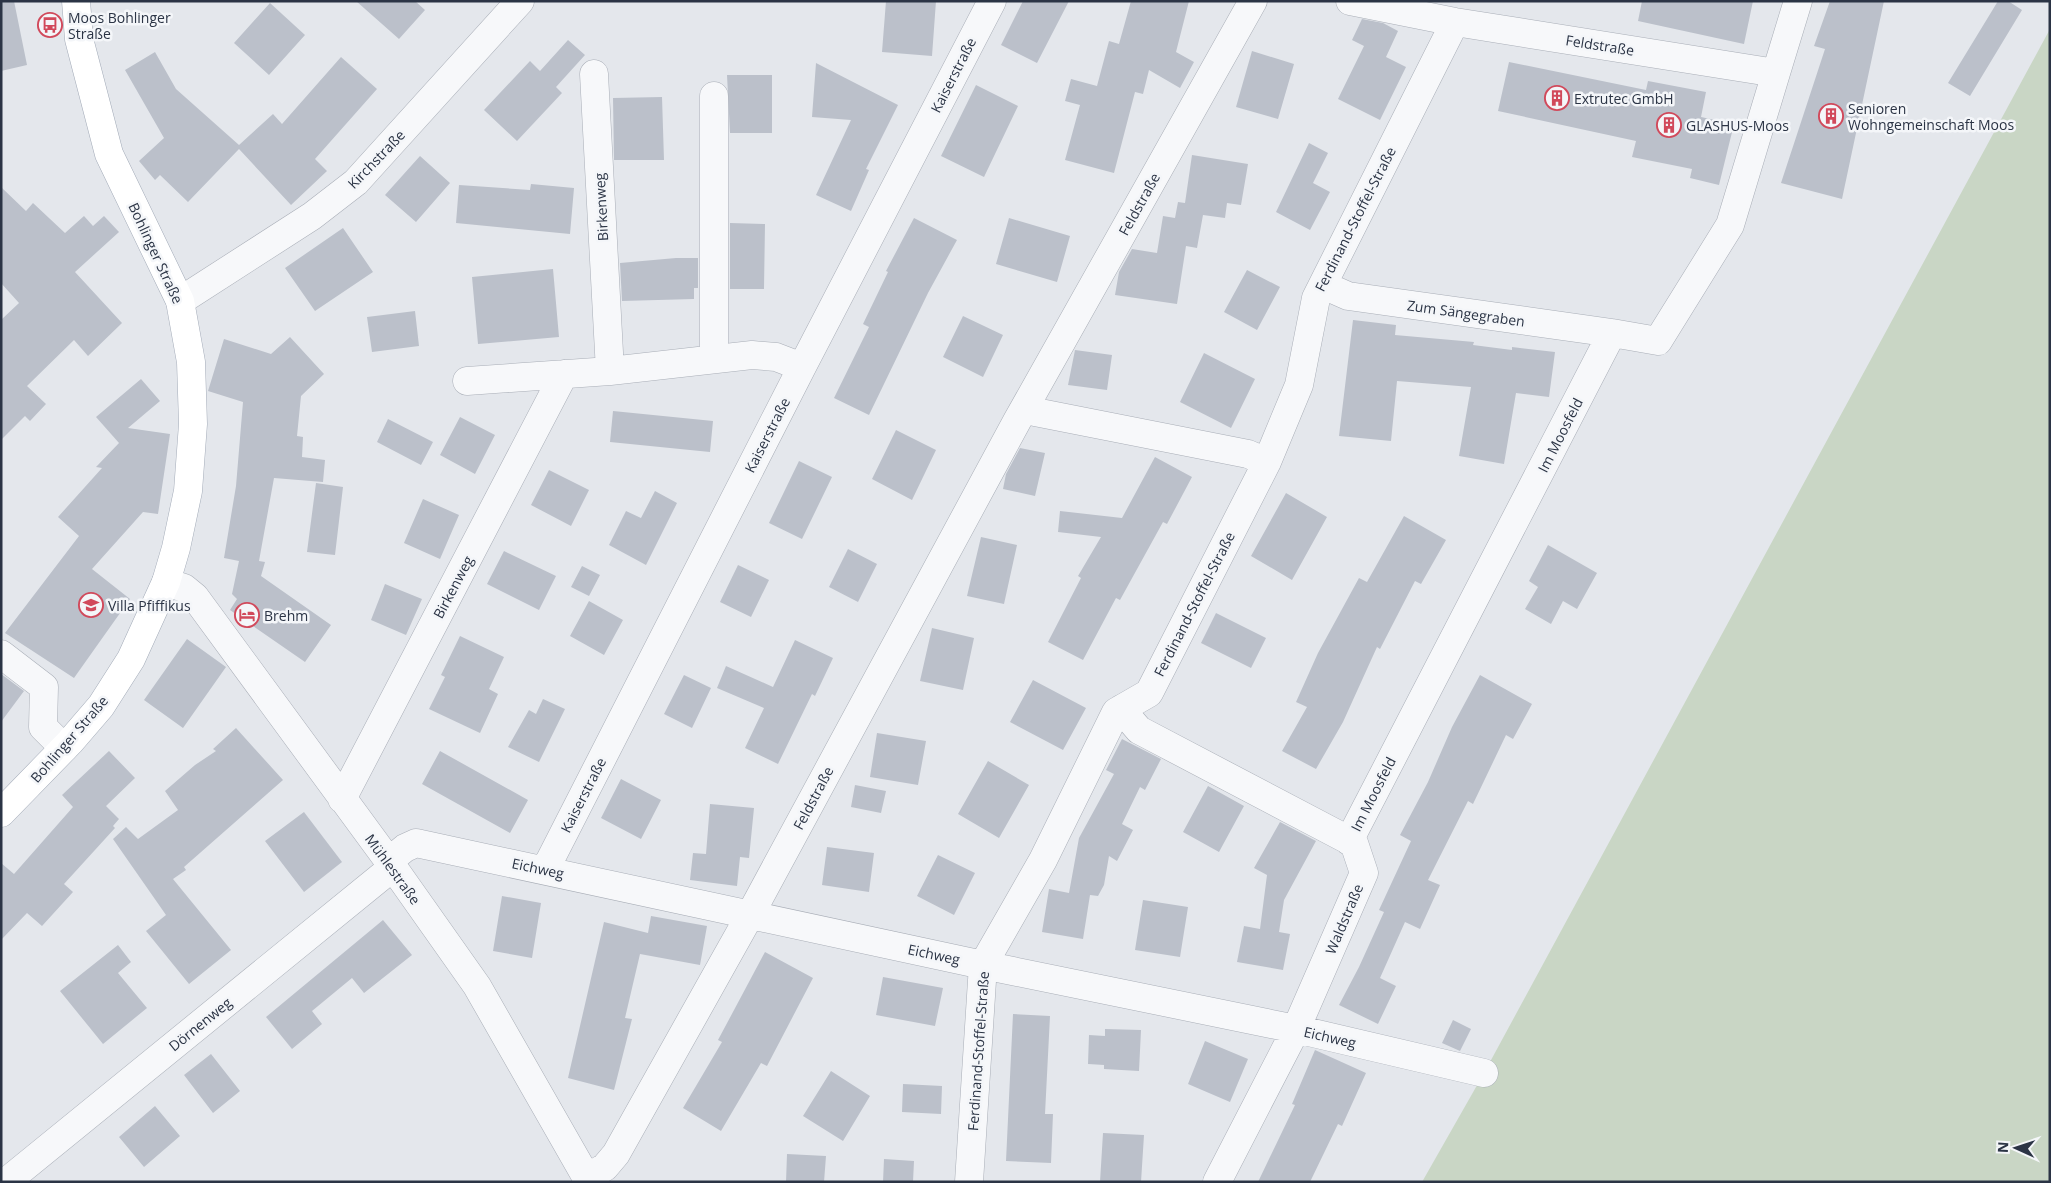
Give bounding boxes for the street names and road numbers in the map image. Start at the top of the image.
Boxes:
street label: Feldstraße [1564,30,1636,60]
street label: Kaiserstraße [926,34,980,116]
street label: Kirchstraße [343,125,409,193]
street label: Ferdinand-Stoffel-Straße [1310,143,1400,295]
street label: Feldstraße [1114,169,1164,239]
street label: Birkenweg [590,172,612,242]
street label: Bohlinger Straße [124,199,188,307]
street label: Zum Sängegraben [1406,295,1526,331]
street label: Kaiserstraße [740,394,794,476]
street label: Im Moosfeld [1533,394,1587,476]
street label: Ferdinand-Stoffel-Straße [1149,528,1239,680]
street label: Birkenweg [429,552,478,622]
street label: Bohlinger Straße [26,691,112,786]
street label: Im Moosfeld [1346,753,1400,835]
street label: Kaiserstraße [556,754,610,836]
street label: Feldstraße [788,763,838,833]
street label: Mühlestraße [361,830,425,908]
street label: Eichweg [510,853,566,883]
street label: Waldstraße [1321,881,1367,957]
street label: Eichweg [906,939,962,969]
street label: Ferdinand-Stoffel-Straße [963,970,993,1132]
street label: Dörnenweg [165,993,236,1055]
street label: Eichweg [1302,1022,1358,1052]

